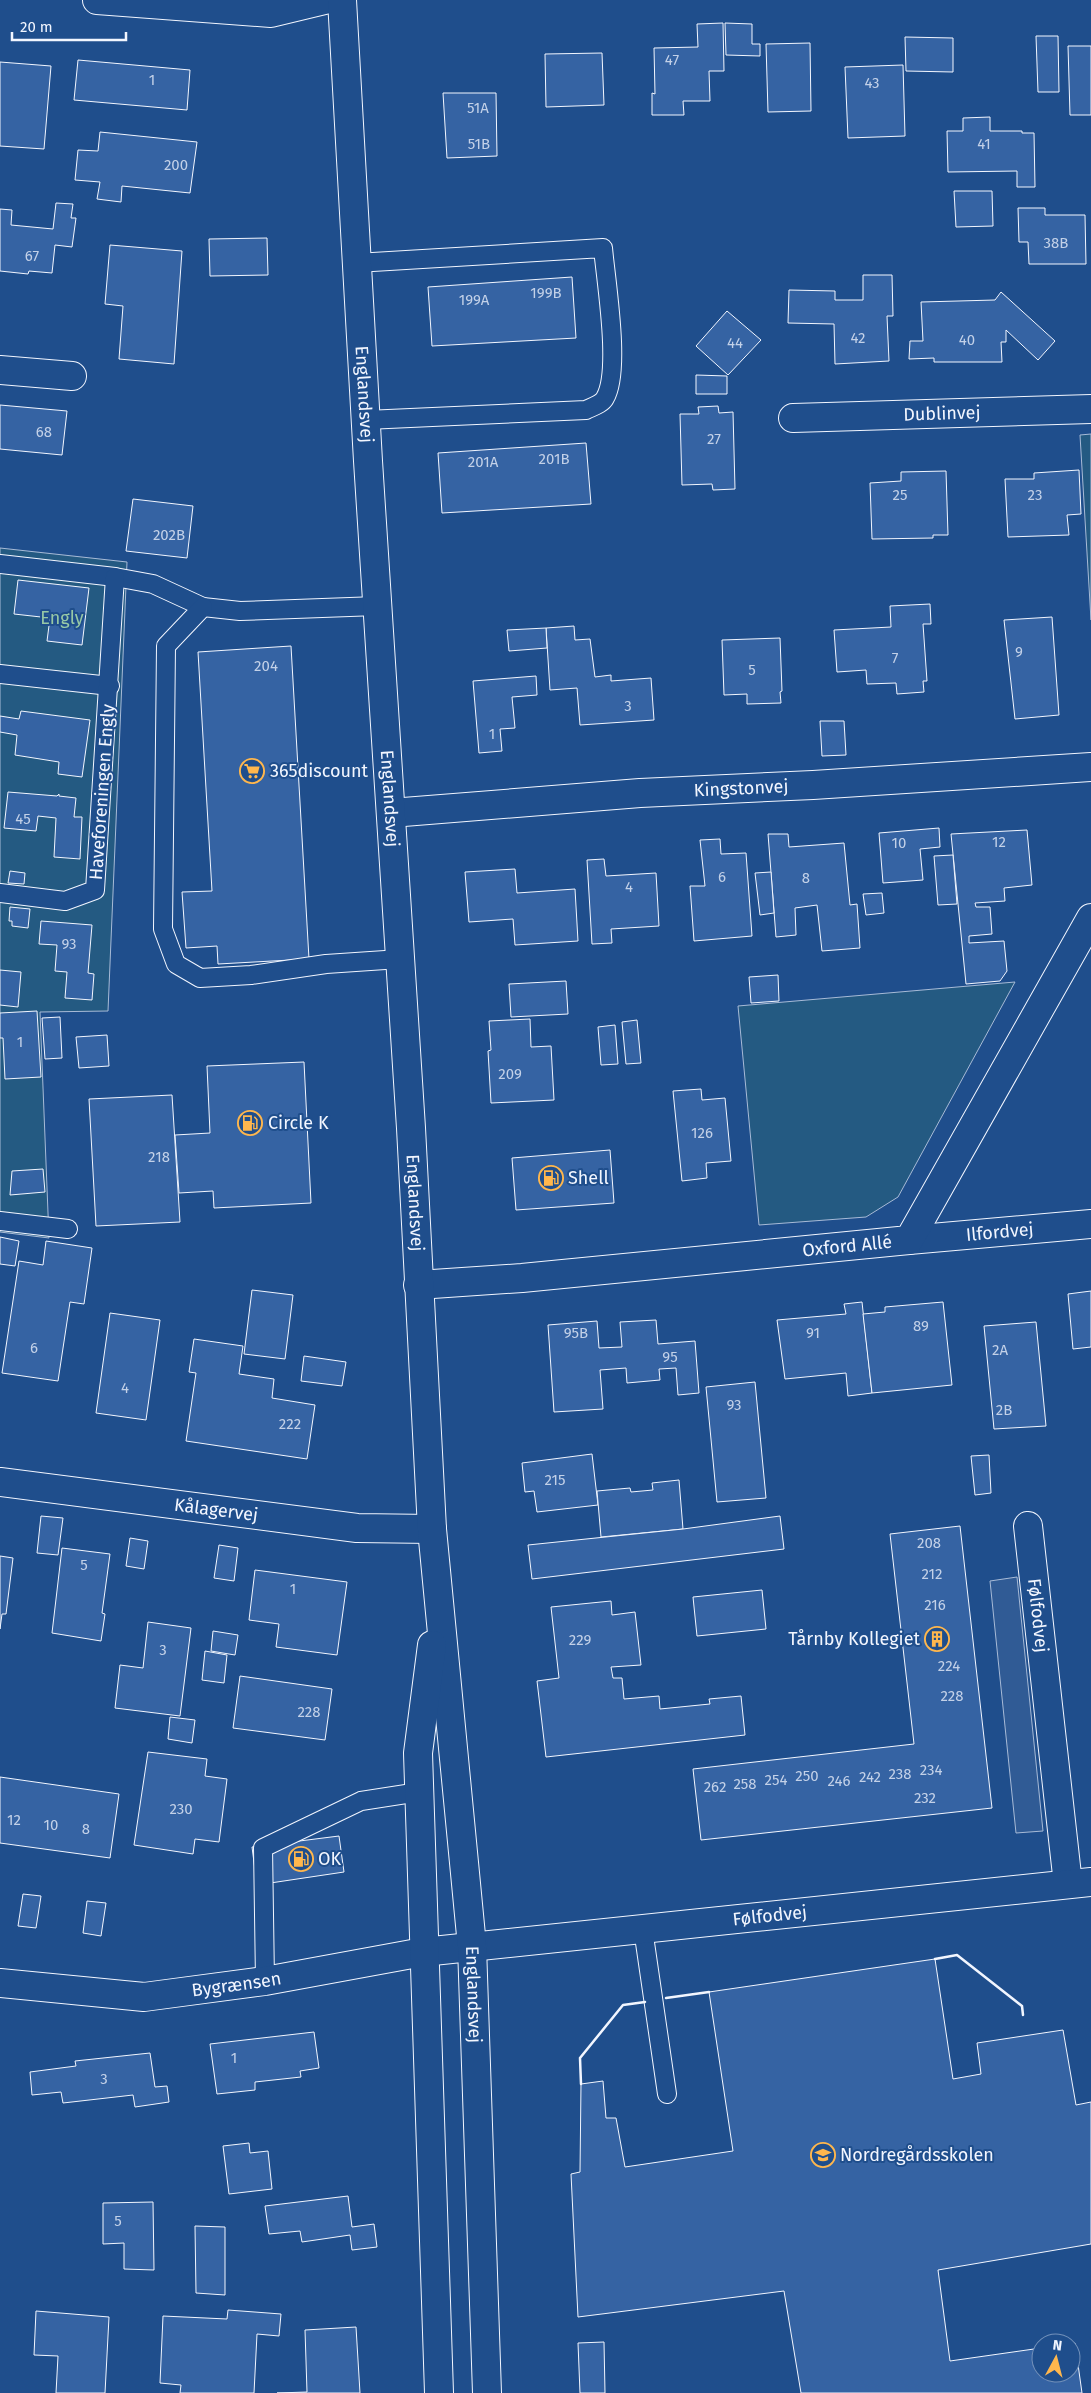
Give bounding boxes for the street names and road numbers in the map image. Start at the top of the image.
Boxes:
street label: Englandsvej [351,345,378,444]
street label: Dublinvej [903,401,981,426]
street label: Haveforeningen Engly [85,703,119,881]
street label: Englandsvej [376,749,404,848]
street label: Kingstonvej [693,775,789,802]
street label: Englandsvej [401,1154,428,1252]
street label: Ilfordvej [965,1218,1034,1246]
street label: Oxford Allé [801,1231,893,1261]
street label: Kålagervej [173,1494,259,1526]
street label: Følfodvej [1023,1577,1053,1654]
street label: Følfodvej [731,1901,808,1931]
street label: Englandsvej [461,1945,486,2043]
street label: Bygrænsen [190,1967,283,2002]

